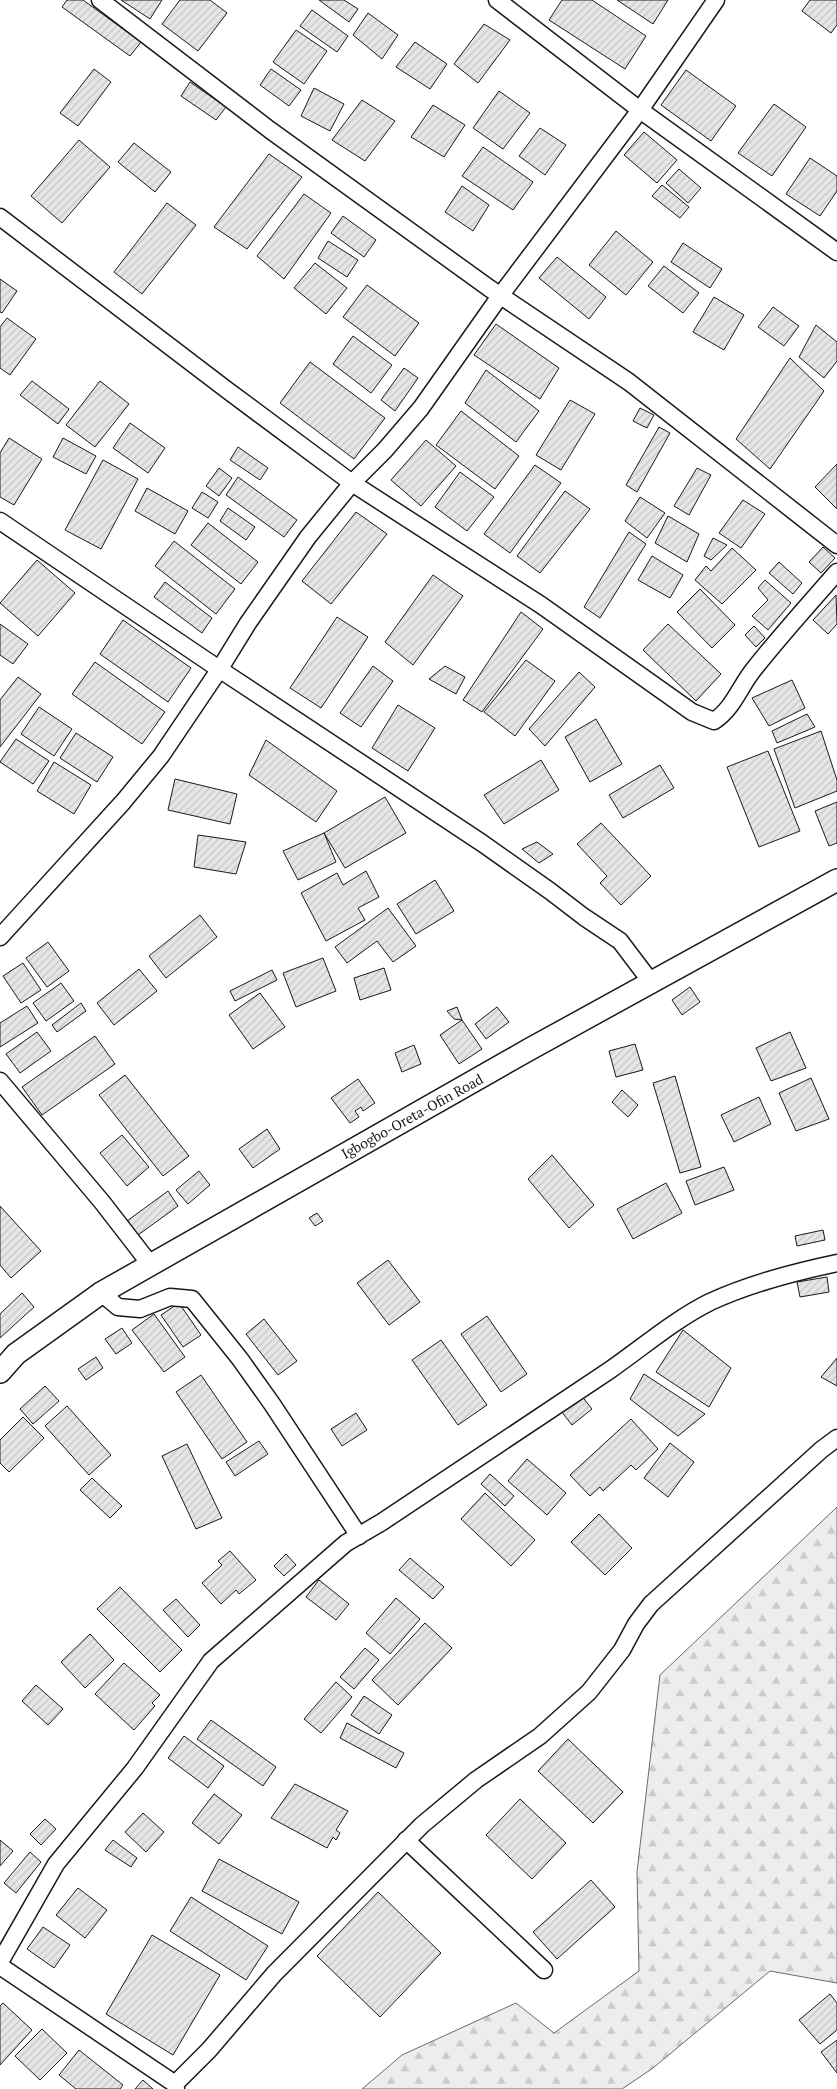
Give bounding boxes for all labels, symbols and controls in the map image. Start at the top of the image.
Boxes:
street label: Igbogbo-Oreta-Ofin Road [338,1069,486,1163]

